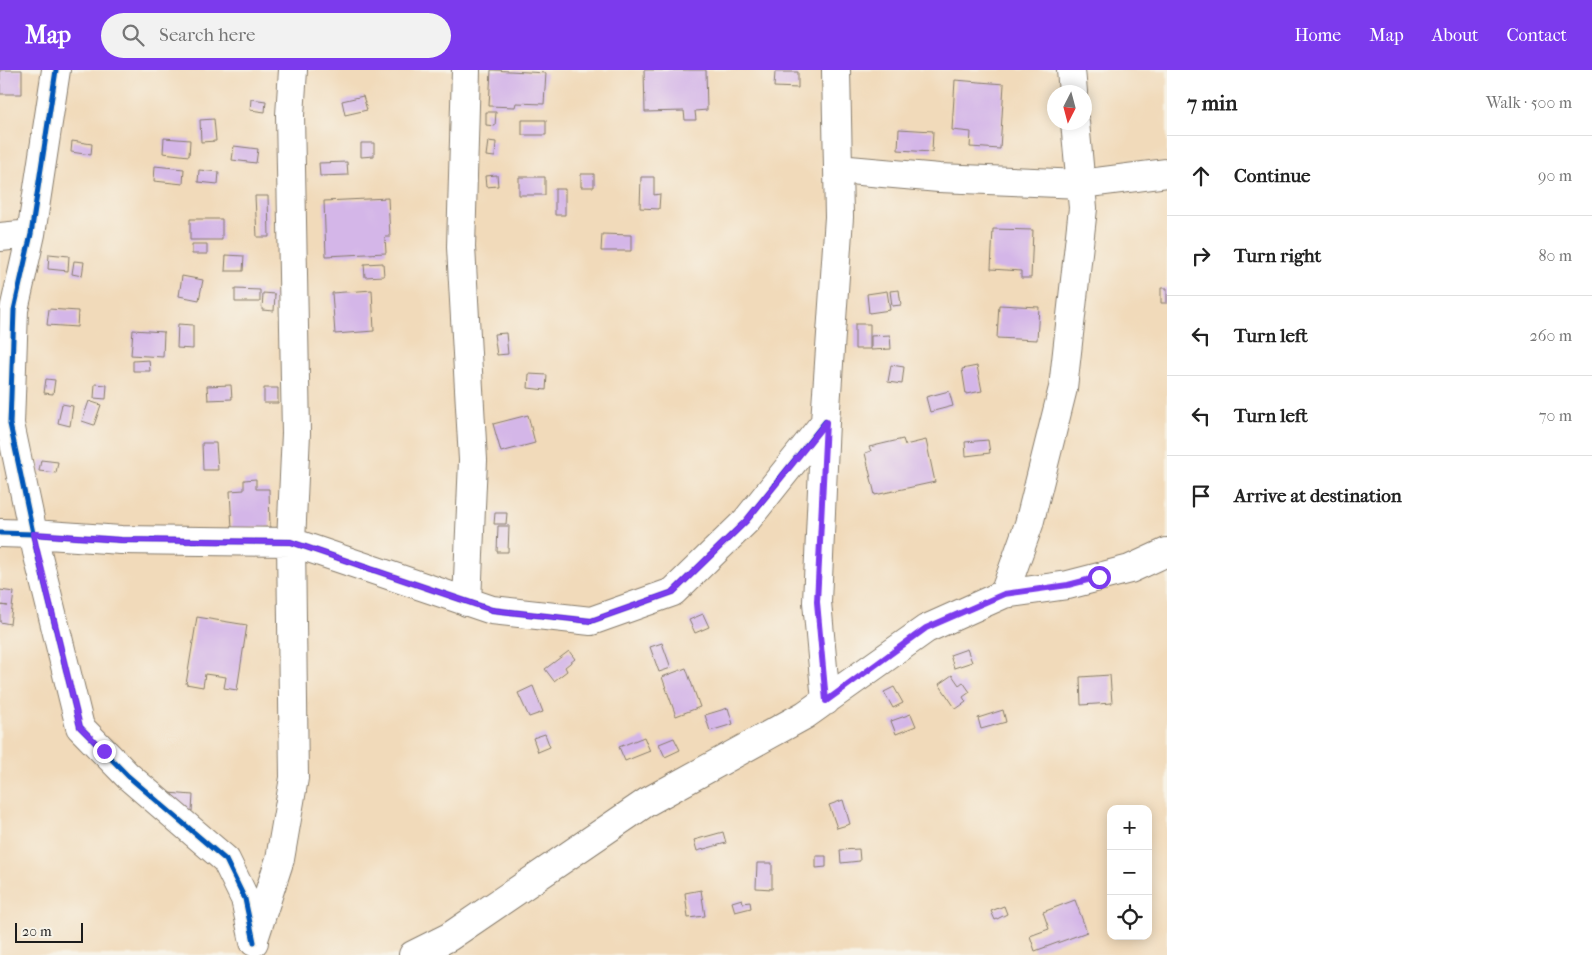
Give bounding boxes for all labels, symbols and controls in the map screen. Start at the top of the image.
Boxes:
search box [101,13,451,58]
text: Map [25,21,71,49]
icon: search [119,21,147,49]
text: Search here [159,24,255,46]
text: Home [1294,25,1341,46]
text: Map [1369,25,1404,46]
text: About [1432,25,1478,46]
text: Contact [1506,25,1567,46]
north arrow [1047,85,1092,130]
text: 7 min [1187,91,1238,115]
text: Walk · 500 m [1486,93,1572,112]
icon: ahead [1187,162,1215,190]
text: Continue [1234,165,1310,187]
text: 90 m [1538,166,1572,185]
icon: right [1187,242,1215,270]
text: Turn right [1234,245,1321,267]
text: 80 m [1538,246,1572,265]
icon: left [1187,322,1215,350]
text: Turn left [1234,325,1308,347]
text: 260 m [1530,326,1572,345]
icon: left [1187,402,1215,430]
text: Turn left [1234,405,1308,427]
text: 70 m [1539,406,1572,425]
icon: arrive [1187,482,1215,510]
text: Arrive at destination [1234,485,1402,507]
route start [1088,566,1111,589]
route end [93,740,116,763]
map controls [1107,805,1152,940]
button: + [1107,805,1152,850]
button: − [1107,850,1152,895]
button: locate [1107,895,1152,940]
scale bar [15,920,82,943]
text: 20 m [22,923,52,940]

